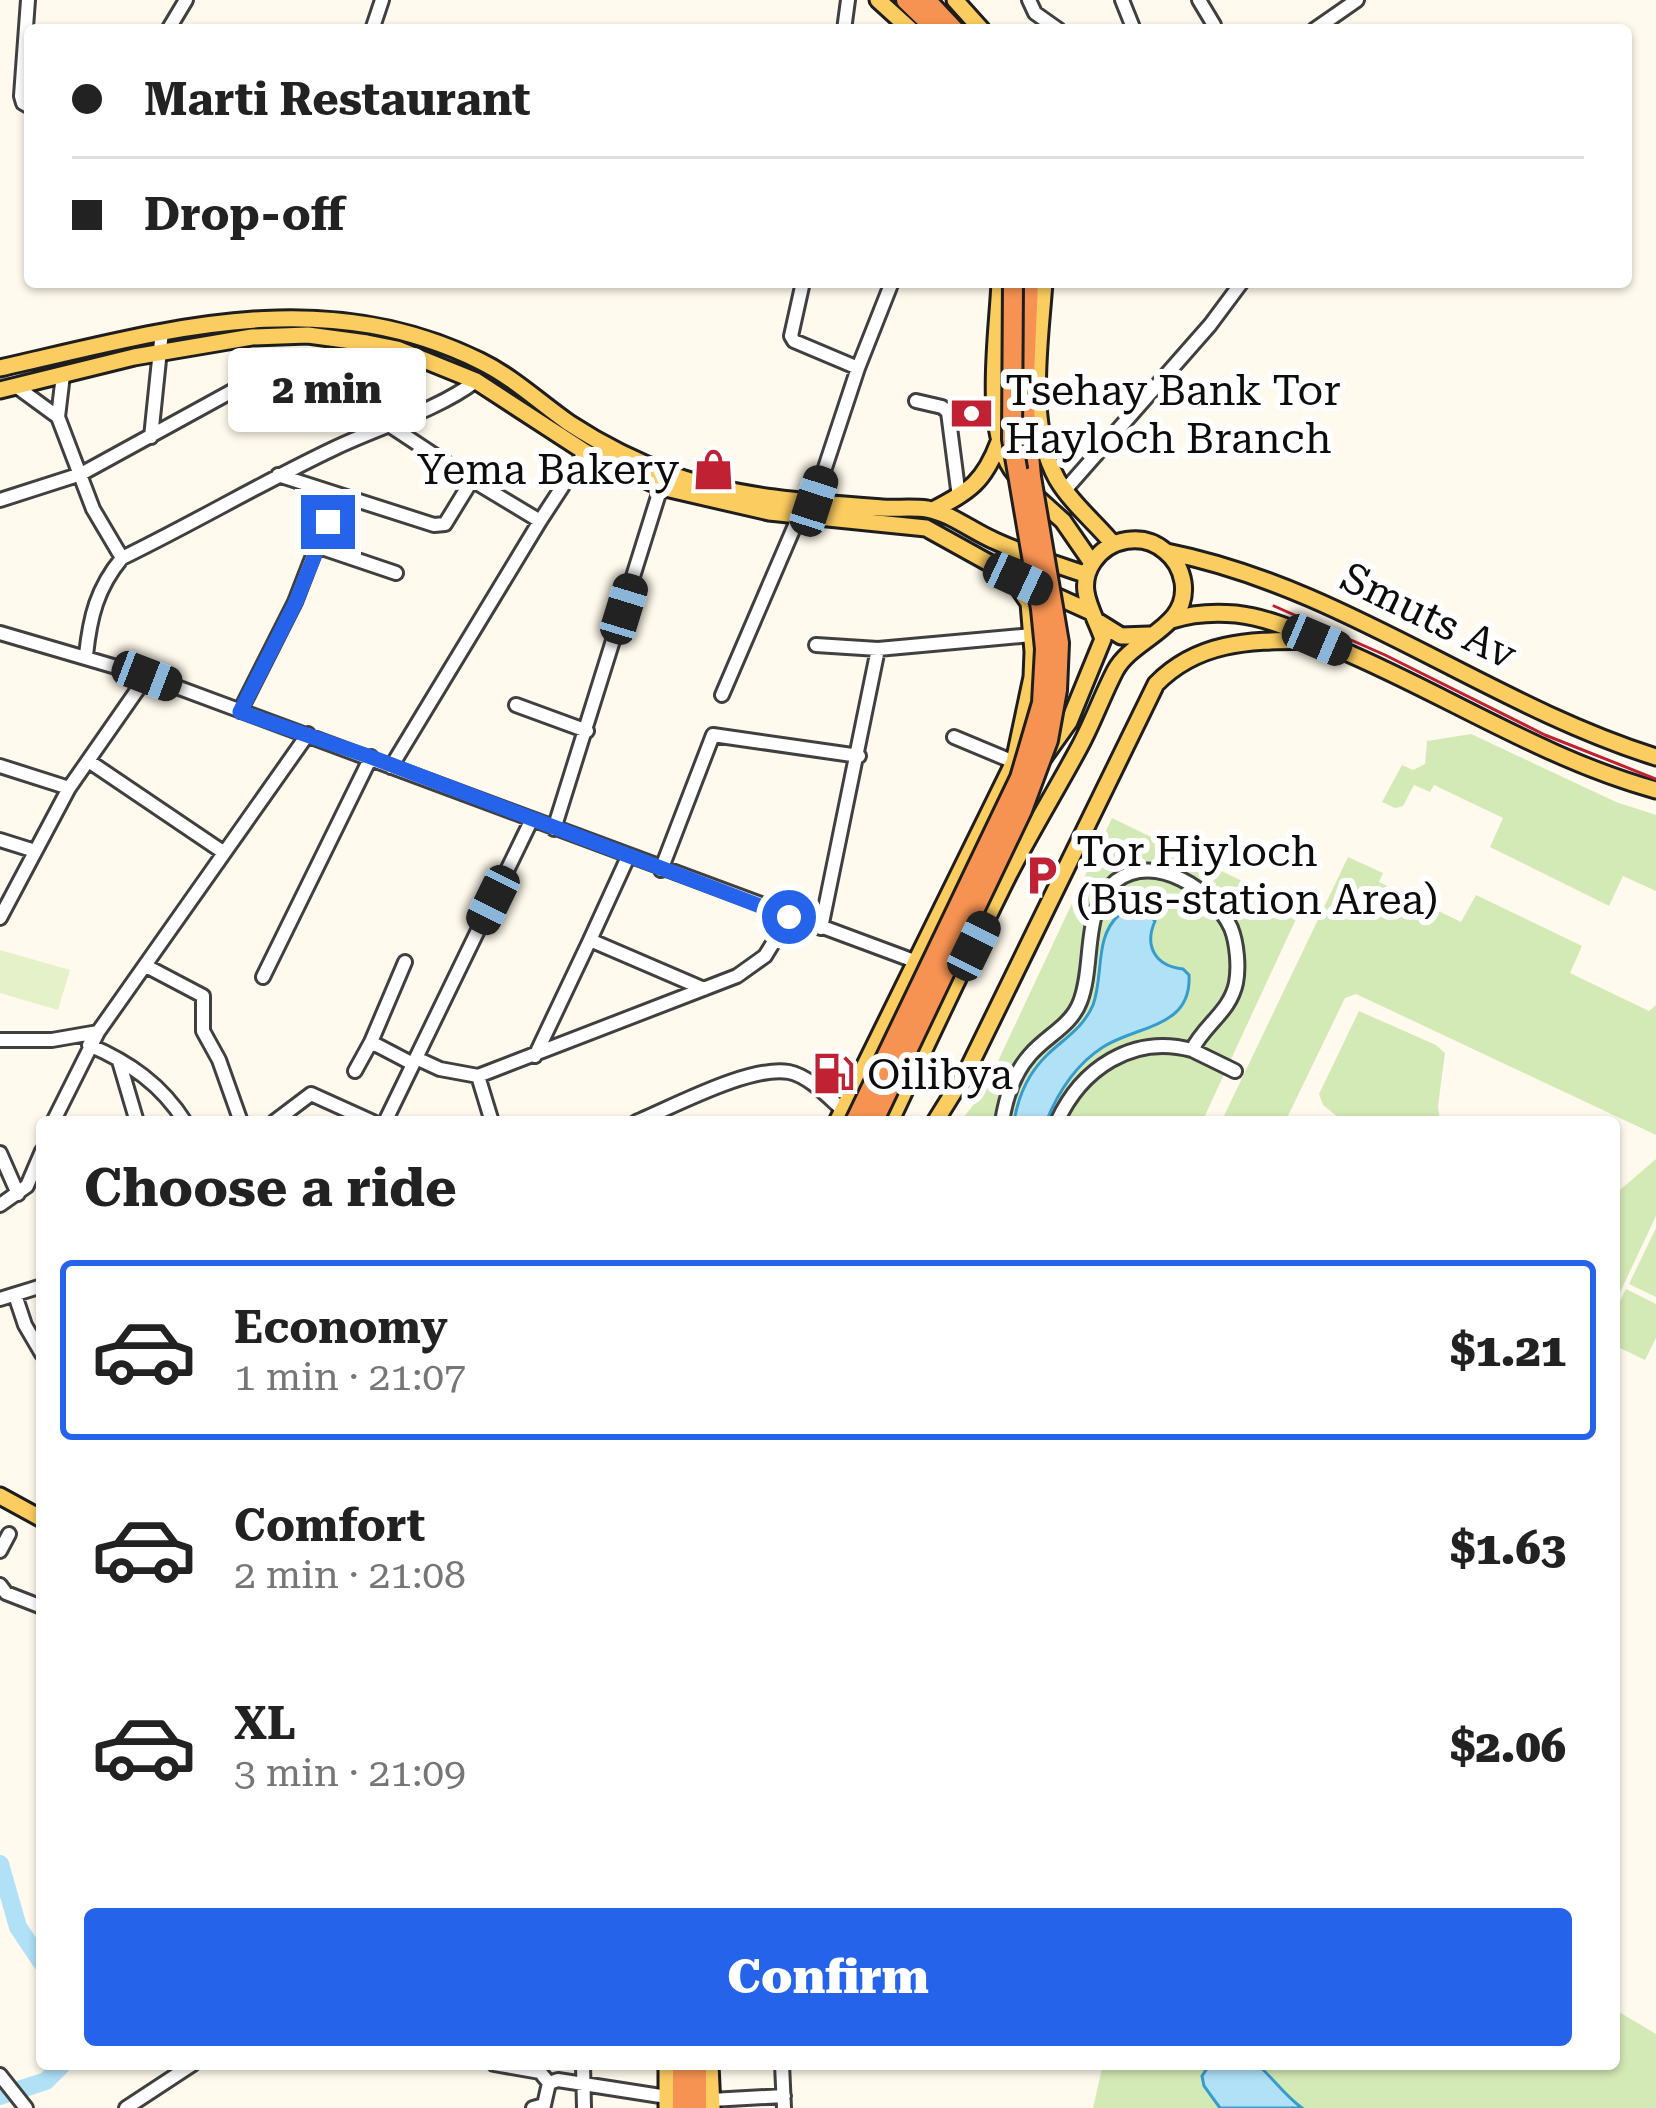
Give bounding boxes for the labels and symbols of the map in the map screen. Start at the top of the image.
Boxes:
callout: 2 min [229,348,427,432]
place label: Tsehay Bank Tor Hayloch Branch [1005,366,1341,463]
bank icon: Tsehay Bank Tor Hayloch Branch [948,391,994,437]
place label: Yema Bakery [417,445,679,494]
shop icon: Yema Bakery [690,446,736,492]
car [786,461,842,541]
route end [301,495,355,549]
car [978,547,1058,611]
street label: Smuts Av [1333,552,1525,679]
car [596,569,652,649]
car [1277,609,1357,671]
car [107,646,187,706]
place label: Tor Hiyloch (Bus-station Area) [1076,827,1438,924]
parking icon: Tor Hiyloch (Bus-station Area) [1019,852,1065,898]
car [461,860,525,940]
route start [762,890,816,944]
car [942,906,1006,986]
place label: Oilibya [867,1050,1013,1099]
fuel station icon: Oilibya [810,1051,856,1097]

